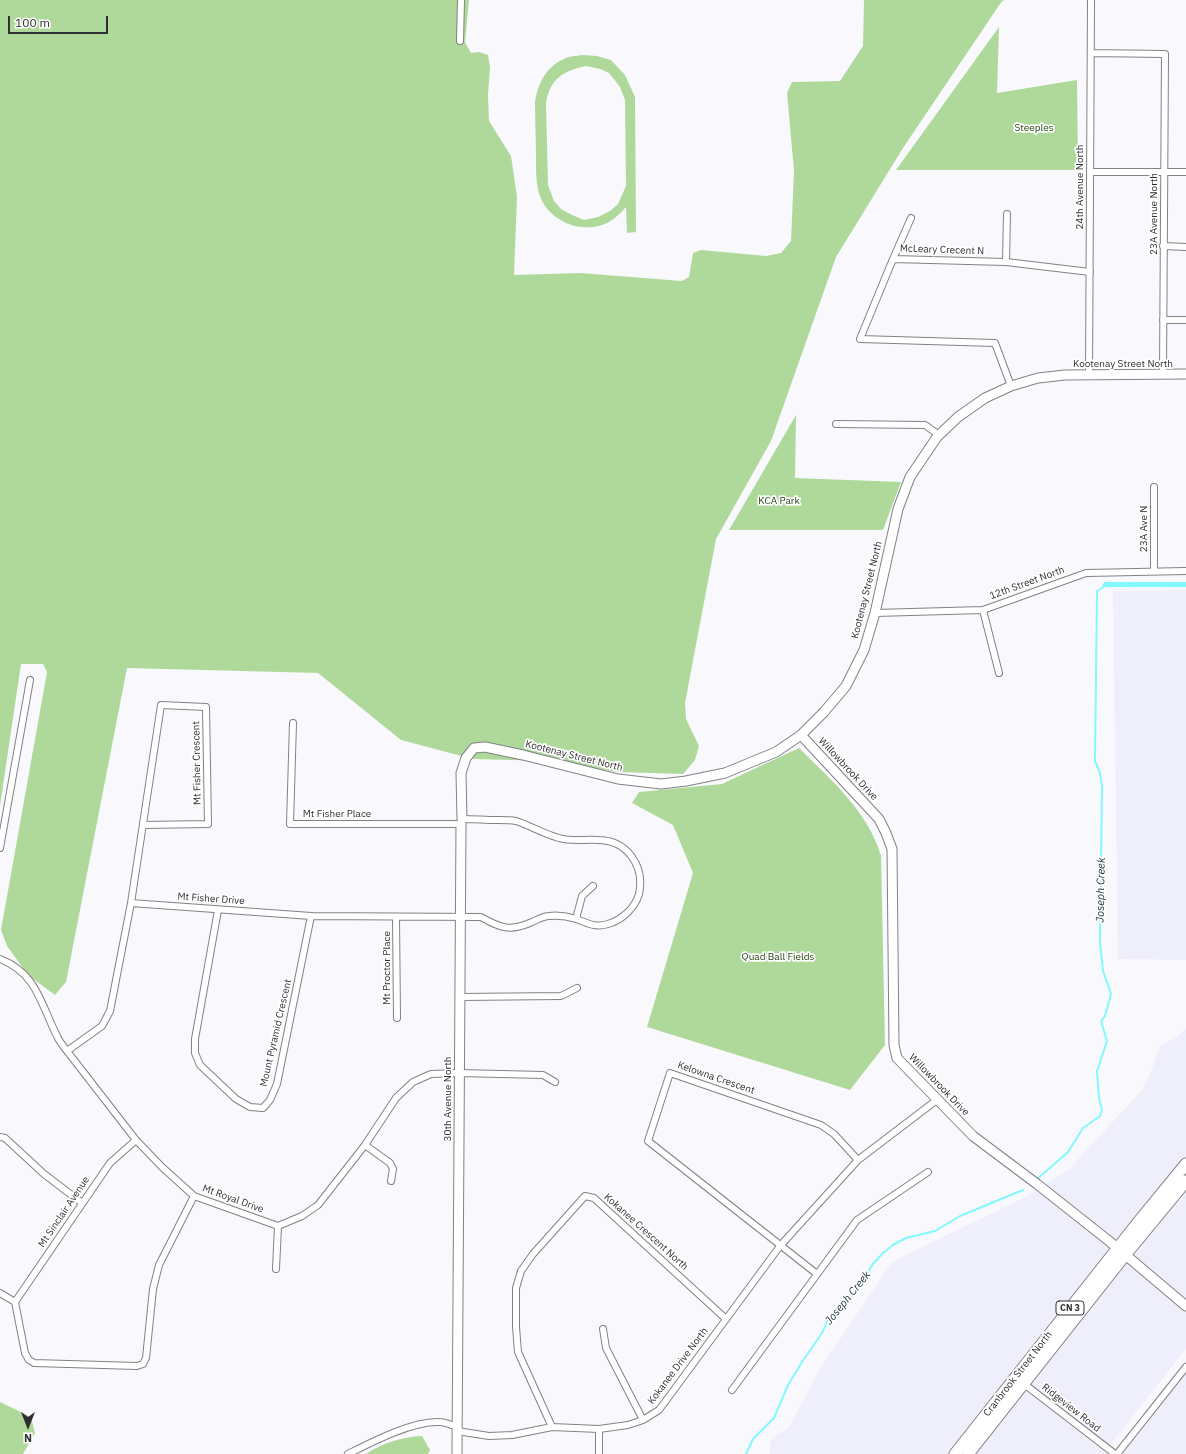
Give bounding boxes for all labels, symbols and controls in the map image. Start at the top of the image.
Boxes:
scale bar [10,8,110,34]
text: 100 m [15,15,50,30]
park label: Steeples [1014,122,1054,134]
street label: 24th Avenue North [1074,145,1086,229]
street label: 23A Avenue North [1148,173,1160,255]
street label: McLeary Crecent N [900,243,984,257]
street label: Kootenay Street North [1073,358,1173,370]
park label: KCA Park [758,495,800,507]
street label: 23A Ave N [1138,506,1150,552]
street label: Kootenay Street North [849,540,885,640]
street label: 12th Street North [988,564,1066,602]
street label: Mt Fisher Crescent [190,721,204,805]
street label: Willowbrook Drive [816,735,880,803]
street label: Kootenay Street North [524,738,624,774]
street label: Mt Fisher Place [303,808,371,820]
water label: Joseph Creek [1094,857,1108,923]
street label: Mt Fisher Drive [177,891,245,907]
street label: Mt Proctor Place [381,931,393,1005]
park label: Quad Ball Fields [742,951,814,963]
street label: Mount Pyramid Crescent [258,978,294,1088]
street label: Willowbrook Drive [906,1052,972,1118]
street label: 30th Avenue North [442,1057,454,1141]
street label: Kelowna Crescent [676,1059,756,1097]
street label: Mt Sinclair Avenue [36,1174,92,1250]
street label: Mt Royal Drive [201,1182,265,1216]
street label: Kokanee Crescent North [601,1191,691,1273]
water label: Joseph Creek [822,1269,874,1327]
road number: CN 3 [1056,1301,1084,1315]
street label: Kokanee Drive North [645,1325,711,1407]
street label: Cranbrook Street North [981,1329,1055,1419]
street label: Ridgeview Road [1039,1381,1103,1435]
north arrow [8,1406,48,1446]
text: N [24,1431,32,1445]

